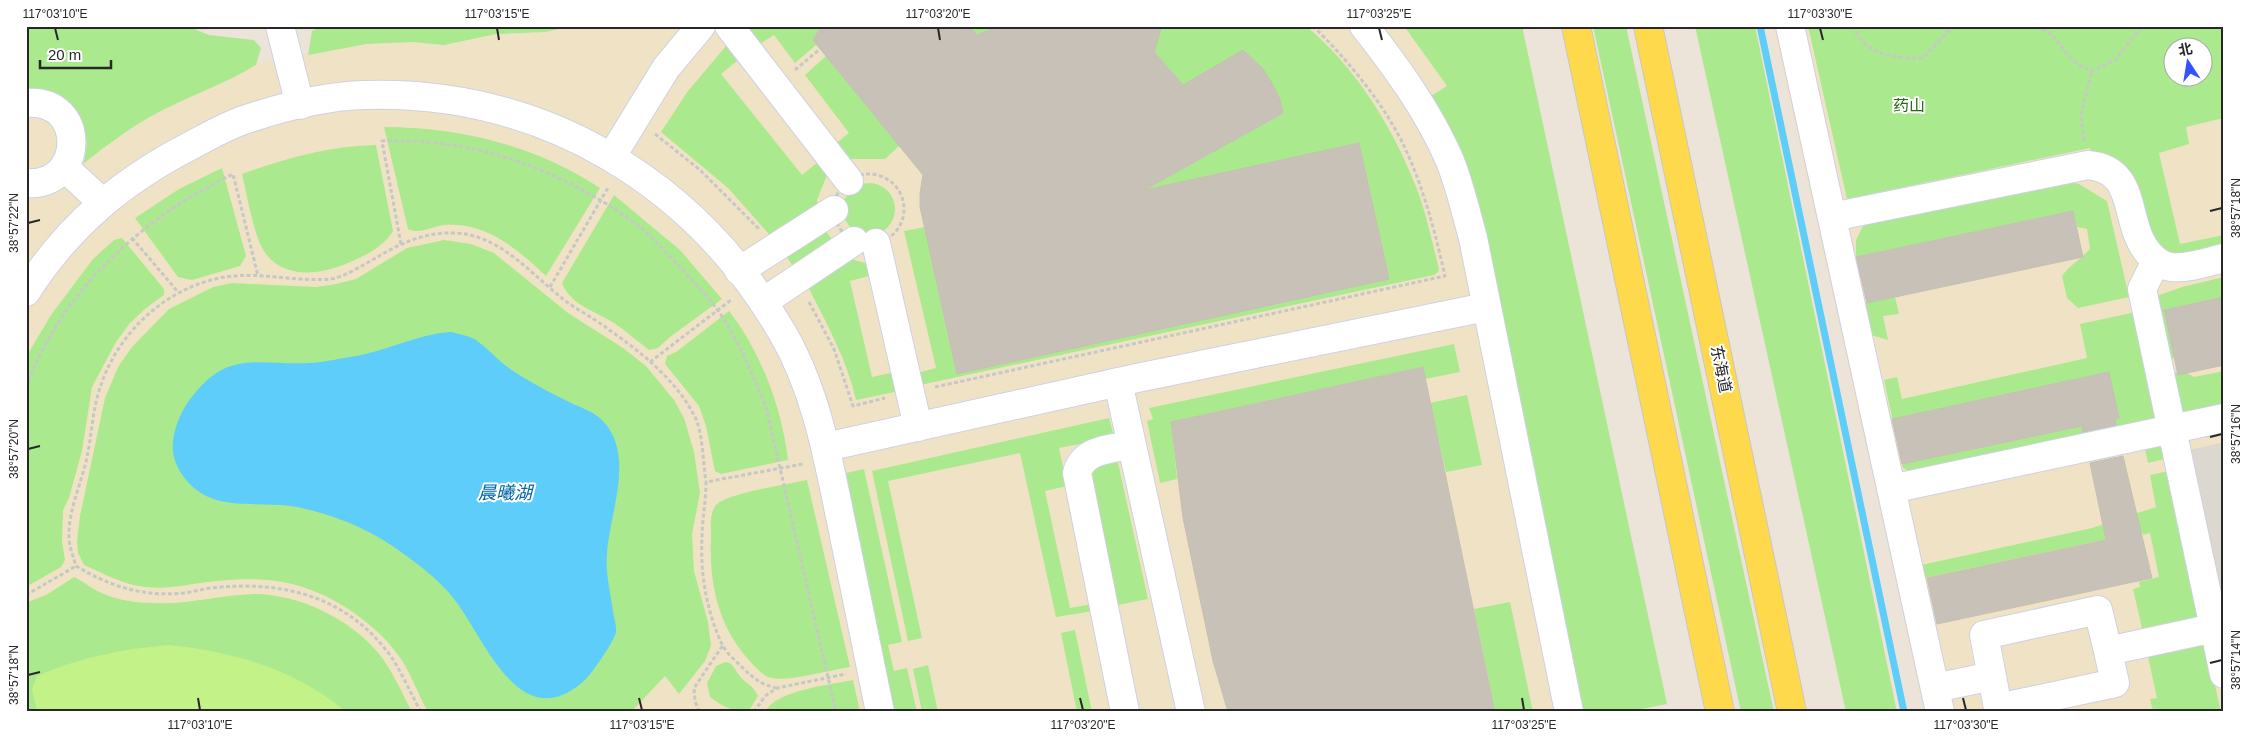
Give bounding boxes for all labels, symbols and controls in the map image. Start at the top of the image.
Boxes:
text: 117°03'10"E [22,7,88,21]
text: 117°03'15"E [464,7,530,21]
text: 117°03'20"E [905,7,971,21]
text: 117°03'25"E [1346,7,1412,21]
text: 117°03'30"E [1787,7,1853,21]
scale bar [40,38,111,70]
north arrow [2162,38,2212,88]
text: 北 [2177,40,2194,59]
text: 20 m [48,46,81,63]
park label: 药山 [1893,97,1925,114]
text: 38°57'18"N [2229,178,2243,238]
text: 38°57'22"N [7,193,21,253]
street label: 东海道 [1708,344,1734,394]
text: 38°57'16"N [2229,404,2243,464]
text: 38°57'20"N [7,419,21,479]
water label: 晨曦湖 [478,483,535,503]
text: 38°57'14"N [2229,630,2243,690]
text: 38°57'18"N [7,645,21,705]
text: 117°03'10"E [167,718,233,732]
text: 117°03'15"E [609,718,675,732]
text: 117°03'20"E [1050,718,1116,732]
text: 117°03'25"E [1491,718,1557,732]
text: 117°03'30"E [1933,718,1999,732]

